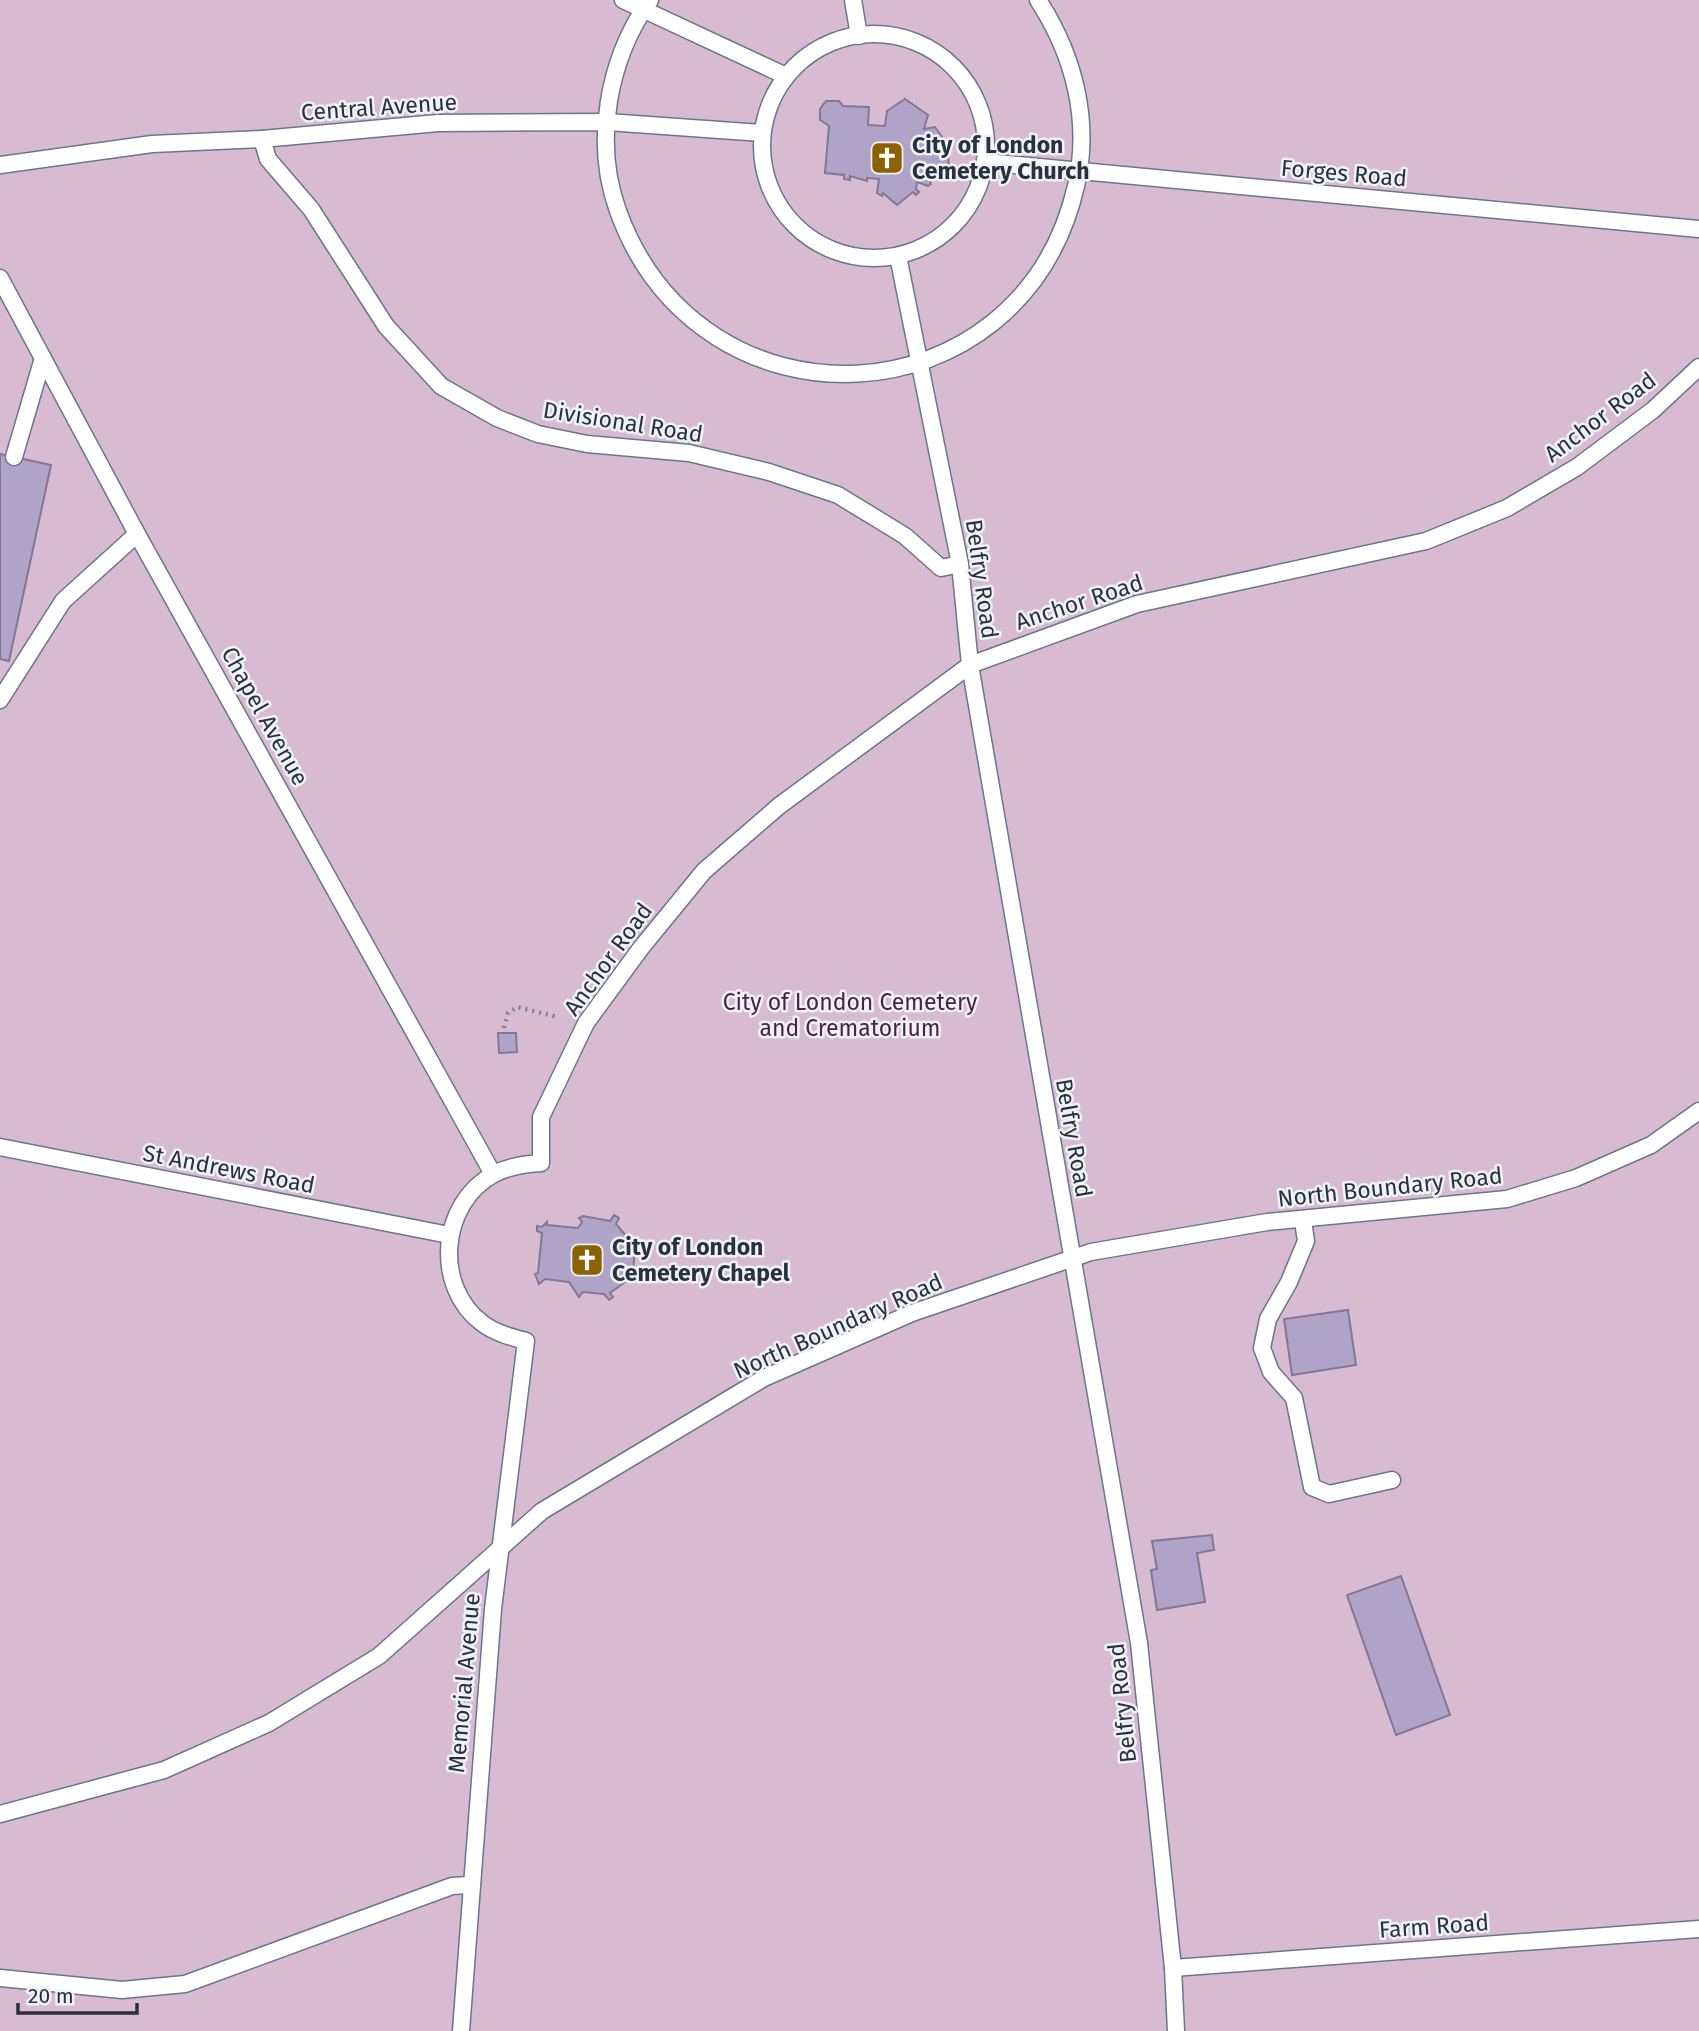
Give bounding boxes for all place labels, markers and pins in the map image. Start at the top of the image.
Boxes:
place label: City of London Cemetery Church [912,131,1090,185]
church icon: City of London Cemetery Church [868,139,906,177]
place label: City of London Cemetery Chapel [612,1233,790,1287]
church icon: City of London Cemetery Chapel [568,1241,606,1279]

